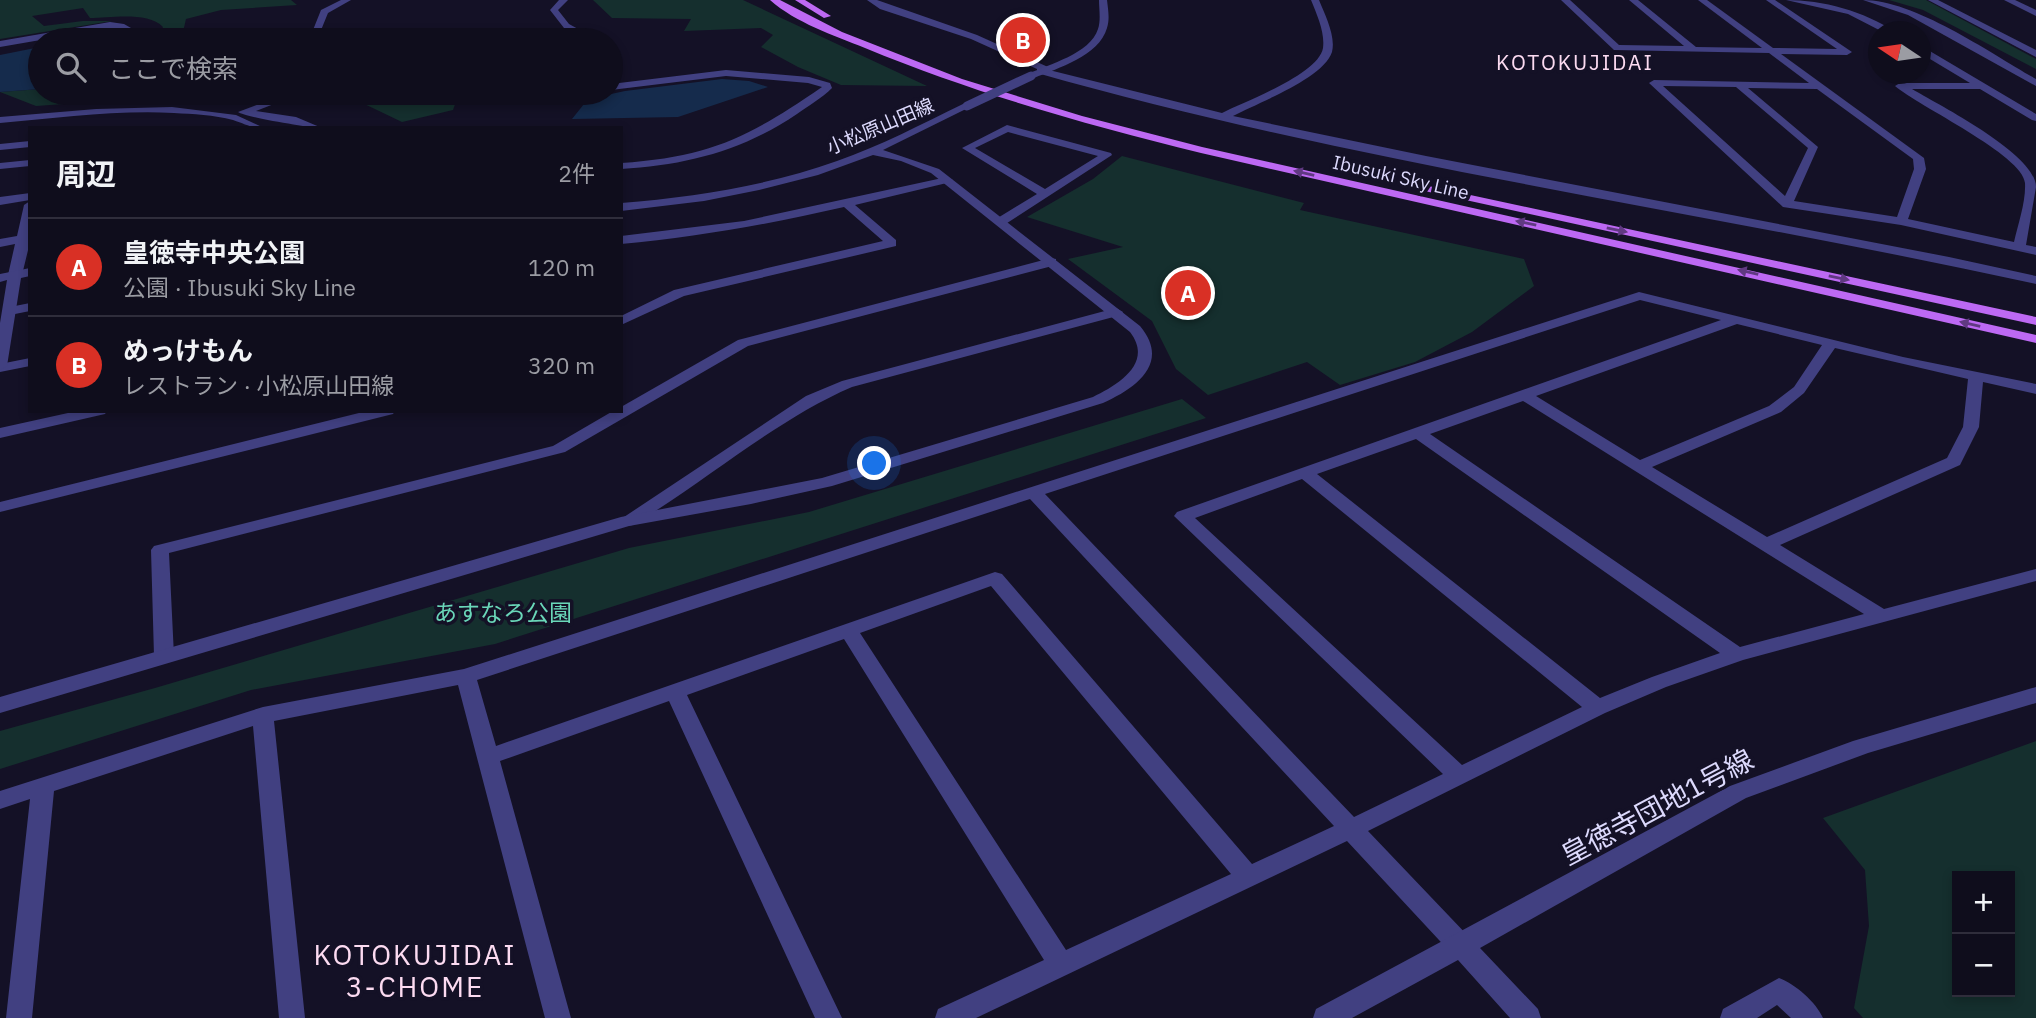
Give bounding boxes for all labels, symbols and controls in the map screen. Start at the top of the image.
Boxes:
pin: B [1000,14,1046,66]
north arrow [1868,21,1931,84]
search box [28,28,623,105]
icon: search [52,48,90,86]
district label: KOTOKUJIDAI [1496,48,1654,76]
text: ここで検索 [108,51,238,85]
street label: 小松原山田線 [823,93,937,159]
street label: Ibusuki Sky Line [1330,150,1472,204]
text: 周辺 [56,154,116,193]
text: 2件 [558,158,595,188]
one-way arrow [1293,167,1315,178]
one-way arrow [1515,217,1537,228]
one-way arrow [1606,224,1628,235]
text: 皇徳寺中央公園 [123,235,305,269]
text: A [71,252,87,282]
text: 120 m [528,252,595,282]
one-way arrow [1737,266,1759,277]
pin: A [1165,267,1211,319]
text: 公園 · Ibusuki Sky Line [123,272,356,302]
one-way arrow [1828,272,1850,283]
one-way arrow [1958,318,1980,329]
text: めっけもん [123,333,253,367]
text: B [71,350,87,380]
text: 320 m [528,350,595,380]
text: レストラン · 小松原山田線 [123,370,394,400]
your location [857,446,891,480]
park label: あすなろ公園 [434,597,572,627]
street label: 皇徳寺団地1号線 [1554,740,1759,873]
map controls [1952,871,2015,997]
button: + [1952,871,2015,934]
button: − [1952,934,2015,997]
district label: KOTOKUJIDAI 3-CHOME [313,936,517,1005]

